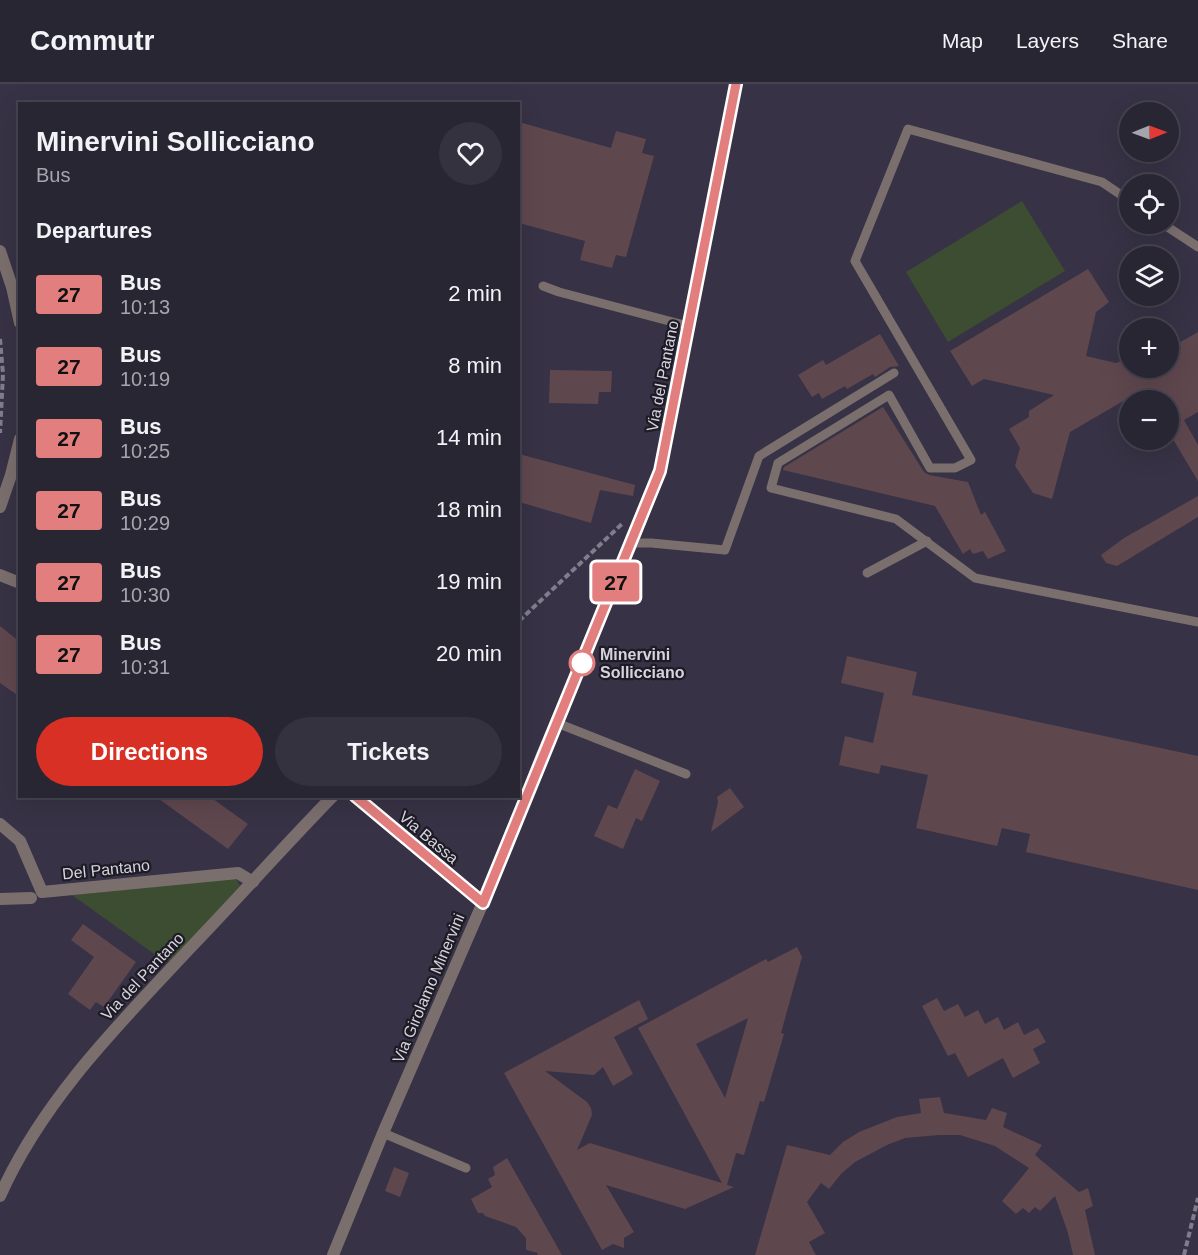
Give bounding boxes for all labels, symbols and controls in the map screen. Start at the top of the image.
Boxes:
text: Commutr [30,25,154,56]
text: Map [942,29,983,52]
text: Layers [1016,29,1079,52]
text: Share [1112,29,1168,52]
north arrow [1119,102,1179,162]
map controls [1119,102,1179,450]
button: heart [439,122,502,185]
text: Minervini Sollicciano [36,126,315,157]
text: Bus [36,164,70,186]
button: locate [1119,174,1179,234]
text: Departures [36,218,152,243]
button: layers [1119,246,1179,306]
text: Bus [120,270,162,295]
text: 2 min [448,281,502,306]
text: 27 [57,283,81,306]
text: 10:13 [120,296,170,318]
button: + [1119,318,1179,378]
street label: Via del Pantano [643,319,682,433]
text: Bus [120,342,162,367]
text: 8 min [448,353,502,378]
text: 27 [57,355,81,378]
text: 10:19 [120,368,170,390]
button: − [1119,390,1179,450]
text: Bus [120,414,162,439]
text: 14 min [436,425,502,450]
text: 27 [57,427,81,450]
text: 10:25 [120,440,170,462]
text: Bus [120,486,162,511]
text: 18 min [436,497,502,522]
text: 27 [57,499,81,522]
text: 10:29 [120,512,170,534]
text: Bus [120,558,162,583]
line badge: 27 [589,562,643,602]
text: 19 min [436,569,502,594]
text: 27 [57,571,81,594]
text: 27 [604,571,628,594]
text: 10:30 [120,584,170,606]
text: Bus [120,630,162,655]
text: 20 min [436,641,502,666]
text: 27 [57,643,81,666]
place label: Minervini Sollicciano [600,646,685,681]
marker: Minervini Sollicciano [569,650,595,676]
text: 10:31 [120,656,170,678]
button: Directions [36,717,263,786]
button: Tickets [275,717,502,786]
street label: Via Bassa [396,808,462,867]
street label: Del Pantano [61,856,151,883]
street label: Via Girolamo Minervini [389,911,468,1065]
street label: Via del Pantano [98,929,187,1023]

